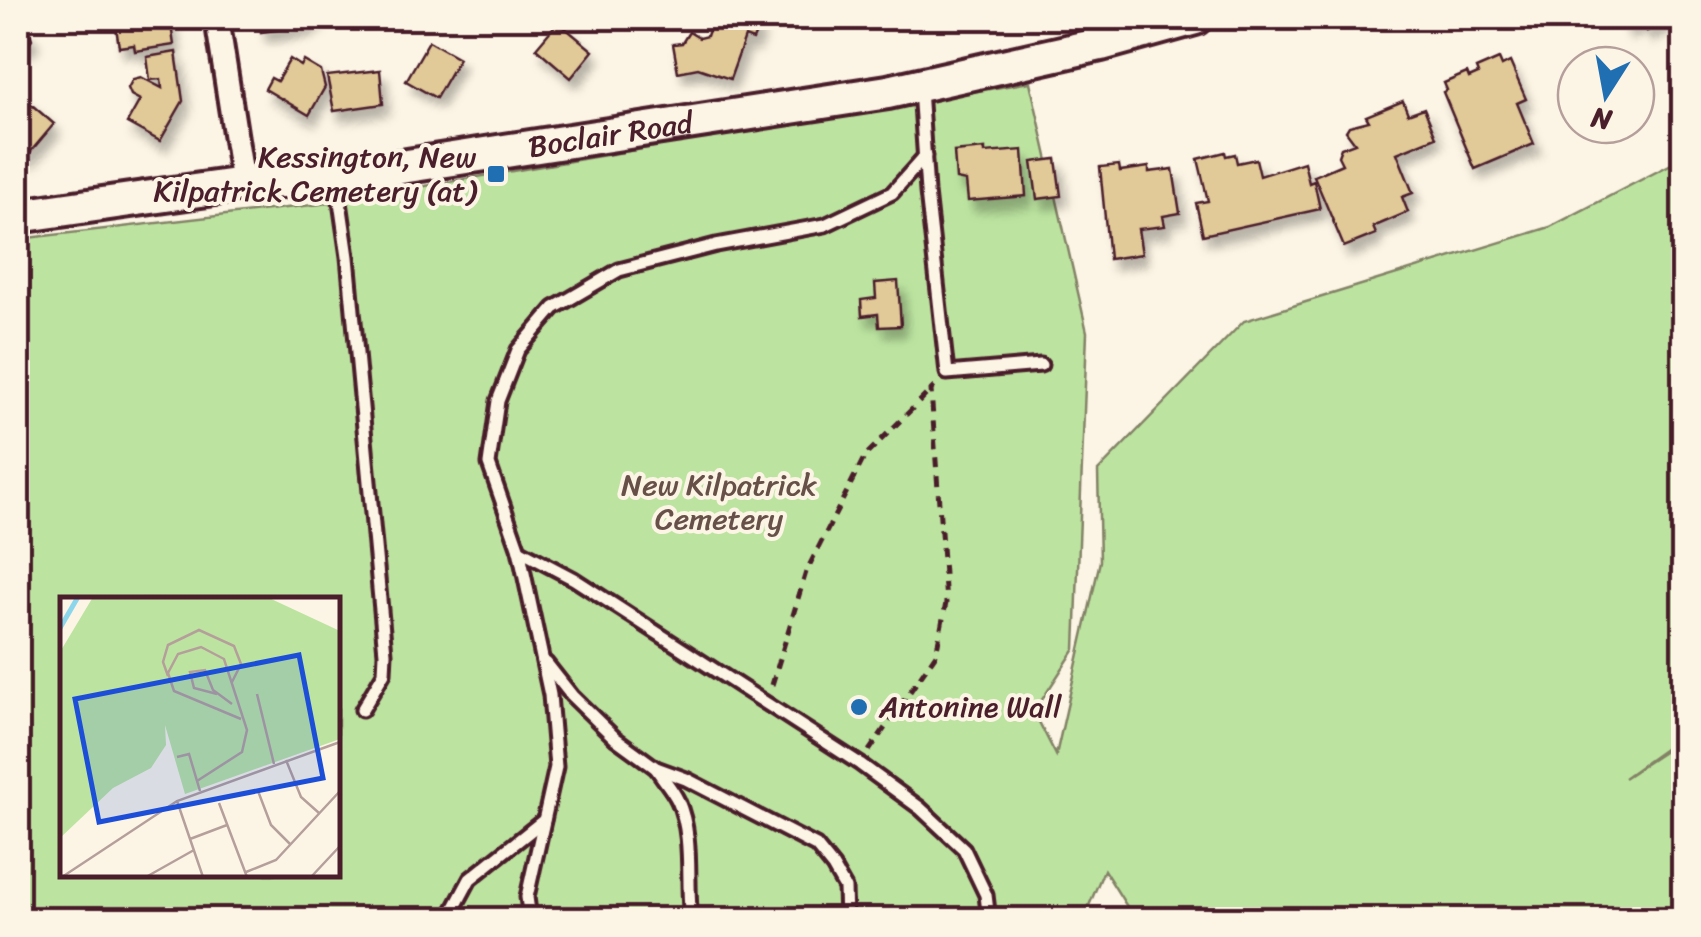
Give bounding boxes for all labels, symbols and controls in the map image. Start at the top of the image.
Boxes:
north arrow [1556,45,1656,145]
text: N [1587,93,1617,145]
street label: Boclair Road [524,95,698,174]
place label: Kessington, New Kilpatrick Cemetery (at) [153,130,477,218]
marker: Kessington, New Kilpatrick Cemetery (at) [485,163,507,185]
park label: New Kilpatrick Cemetery [621,458,818,546]
inset map [60,597,340,877]
place label: Antonine Wall [878,680,1062,734]
marker: Antonine Wall [848,696,870,718]

